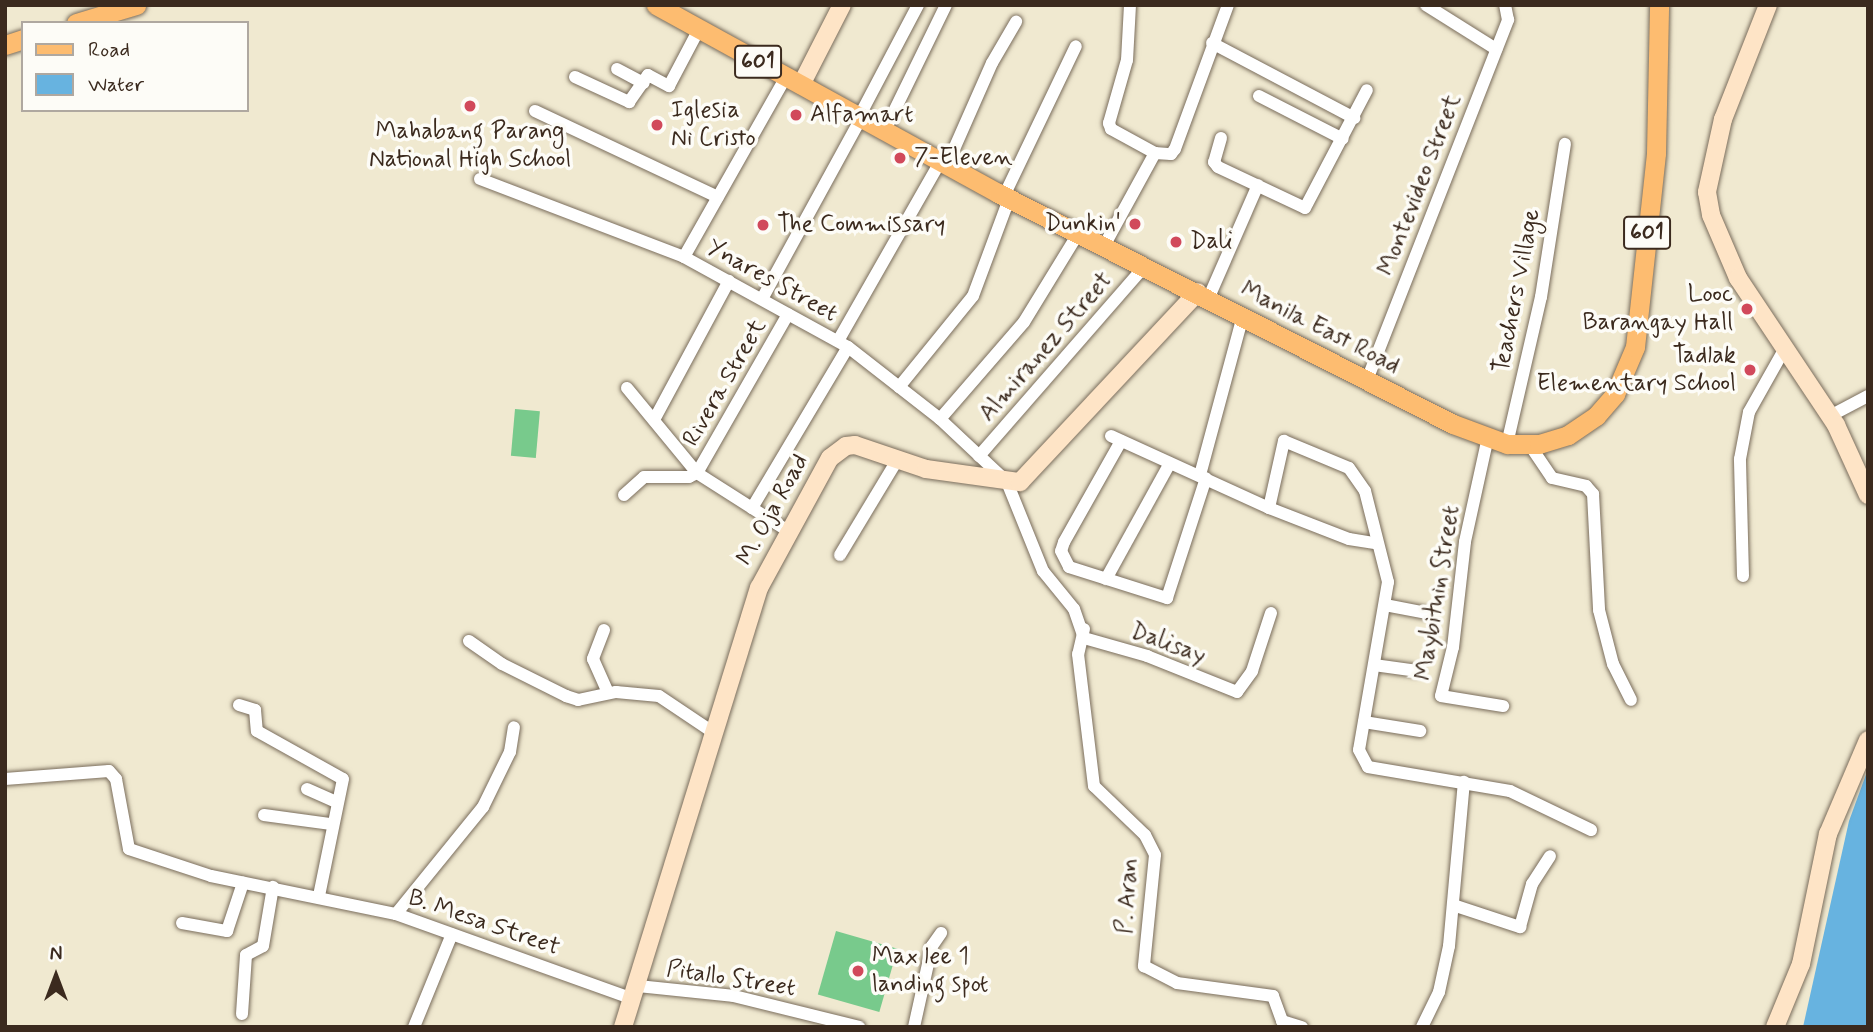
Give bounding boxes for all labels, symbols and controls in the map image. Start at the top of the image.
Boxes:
legend [21,21,248,112]
text: Road [88,36,130,64]
road number: 601 [734,43,782,82]
text: Water [88,71,144,99]
street label: Montevideo Street [1372,90,1468,280]
place label: Iglesia Ni Cristo [671,97,757,153]
marker: Mahabang Parang National High School [462,98,478,114]
place label: Alfamart [810,101,913,129]
marker: Alfamart [788,107,804,123]
marker: Iglesia Ni Cristo [649,117,665,133]
place label: Mahabang Parang National High School [369,118,571,174]
place label: 7-Eleven [914,144,1013,172]
marker: 7-Eleven [892,150,908,166]
street label: Teachers Village [1488,209,1546,373]
place label: Dunkin' [1045,210,1121,238]
place label: The Commissary [777,211,959,239]
road number: 601 [1622,214,1672,252]
marker: Dunkin' [1127,216,1143,232]
marker: The Commissary [755,217,771,233]
place label: Dali [1190,228,1233,256]
street label: Ynares Street [700,232,844,330]
marker: Dali [1168,234,1184,250]
street label: Almiranez Street [974,267,1118,427]
street label: Manila East Road [1235,275,1405,381]
place label: Looc Barangay Hall [1584,281,1733,337]
marker: Looc Barangay Hall [1739,301,1755,317]
street label: Rivera Street [677,314,773,452]
place label: Tadlak Elementary School [1537,342,1736,398]
marker: Tadlak Elementary School [1742,362,1758,378]
street label: M. Oja Road [731,449,815,571]
street label: Maybituin Street [1410,502,1466,684]
street label: Dalisay [1126,617,1210,671]
street label: P. Aran [1111,857,1145,935]
street label: B. Mesa Street [405,884,563,962]
north arrow [21,941,91,1011]
text: N [50,942,62,967]
place label: Max lee 1 landing spot [872,943,993,999]
street label: Pitallo Street [662,954,800,1004]
marker: Max lee 1 landing spot [850,963,866,979]

